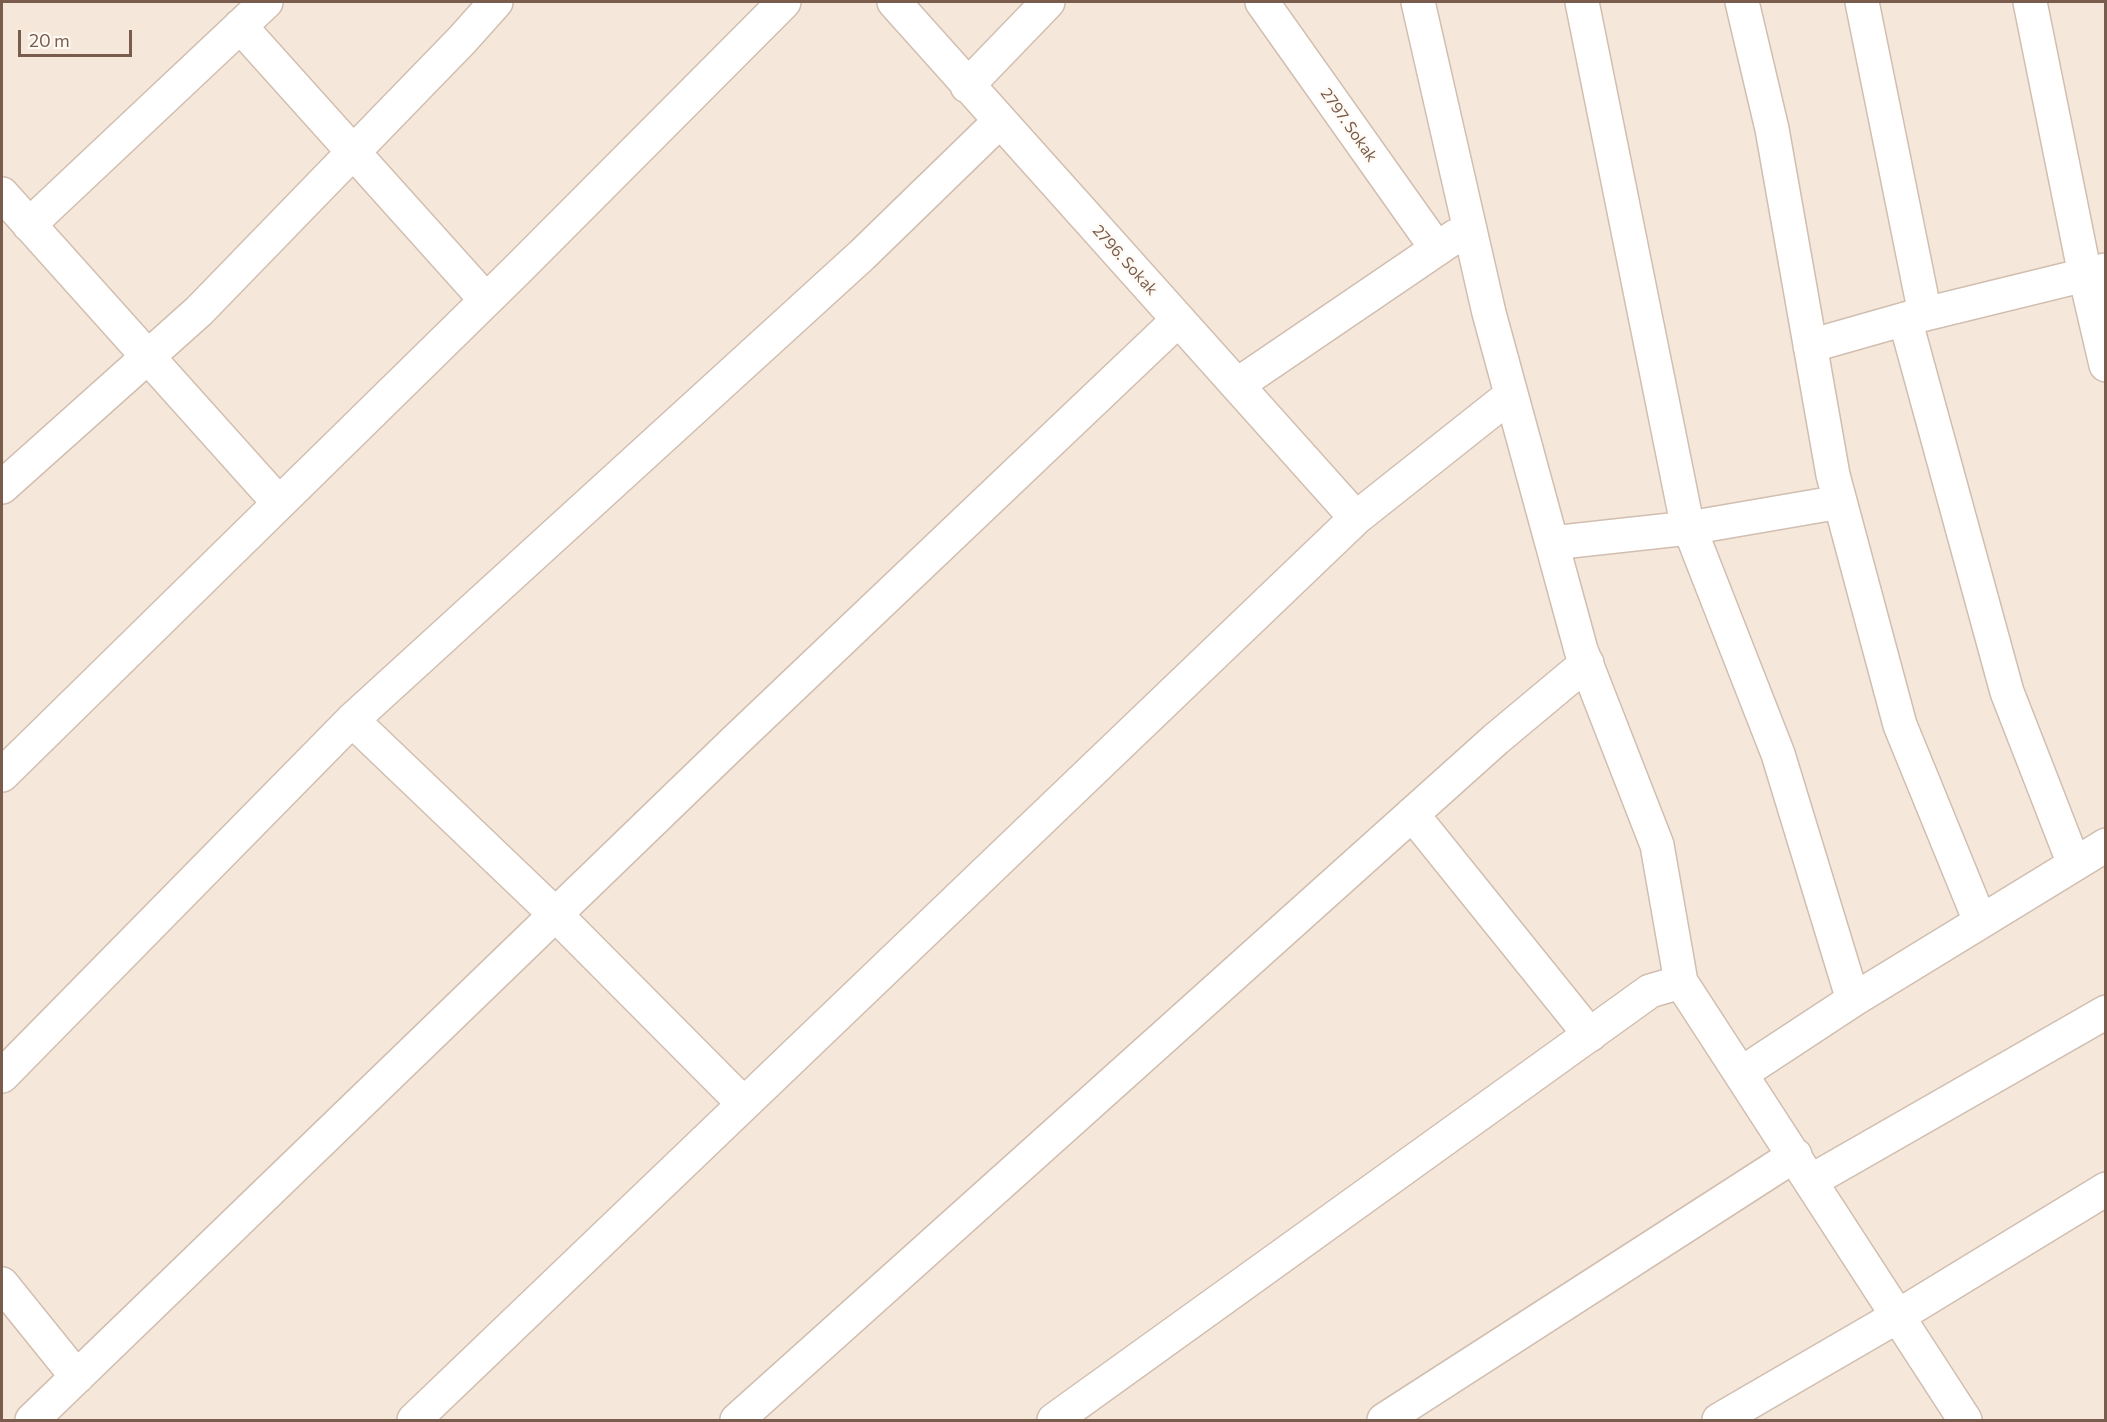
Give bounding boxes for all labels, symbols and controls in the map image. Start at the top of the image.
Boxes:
scale bar [21,18,135,56]
text: 20 m [29,29,70,51]
street label: 2797. Sokak [1317,84,1381,166]
street label: 2796. Sokak [1088,221,1162,299]

